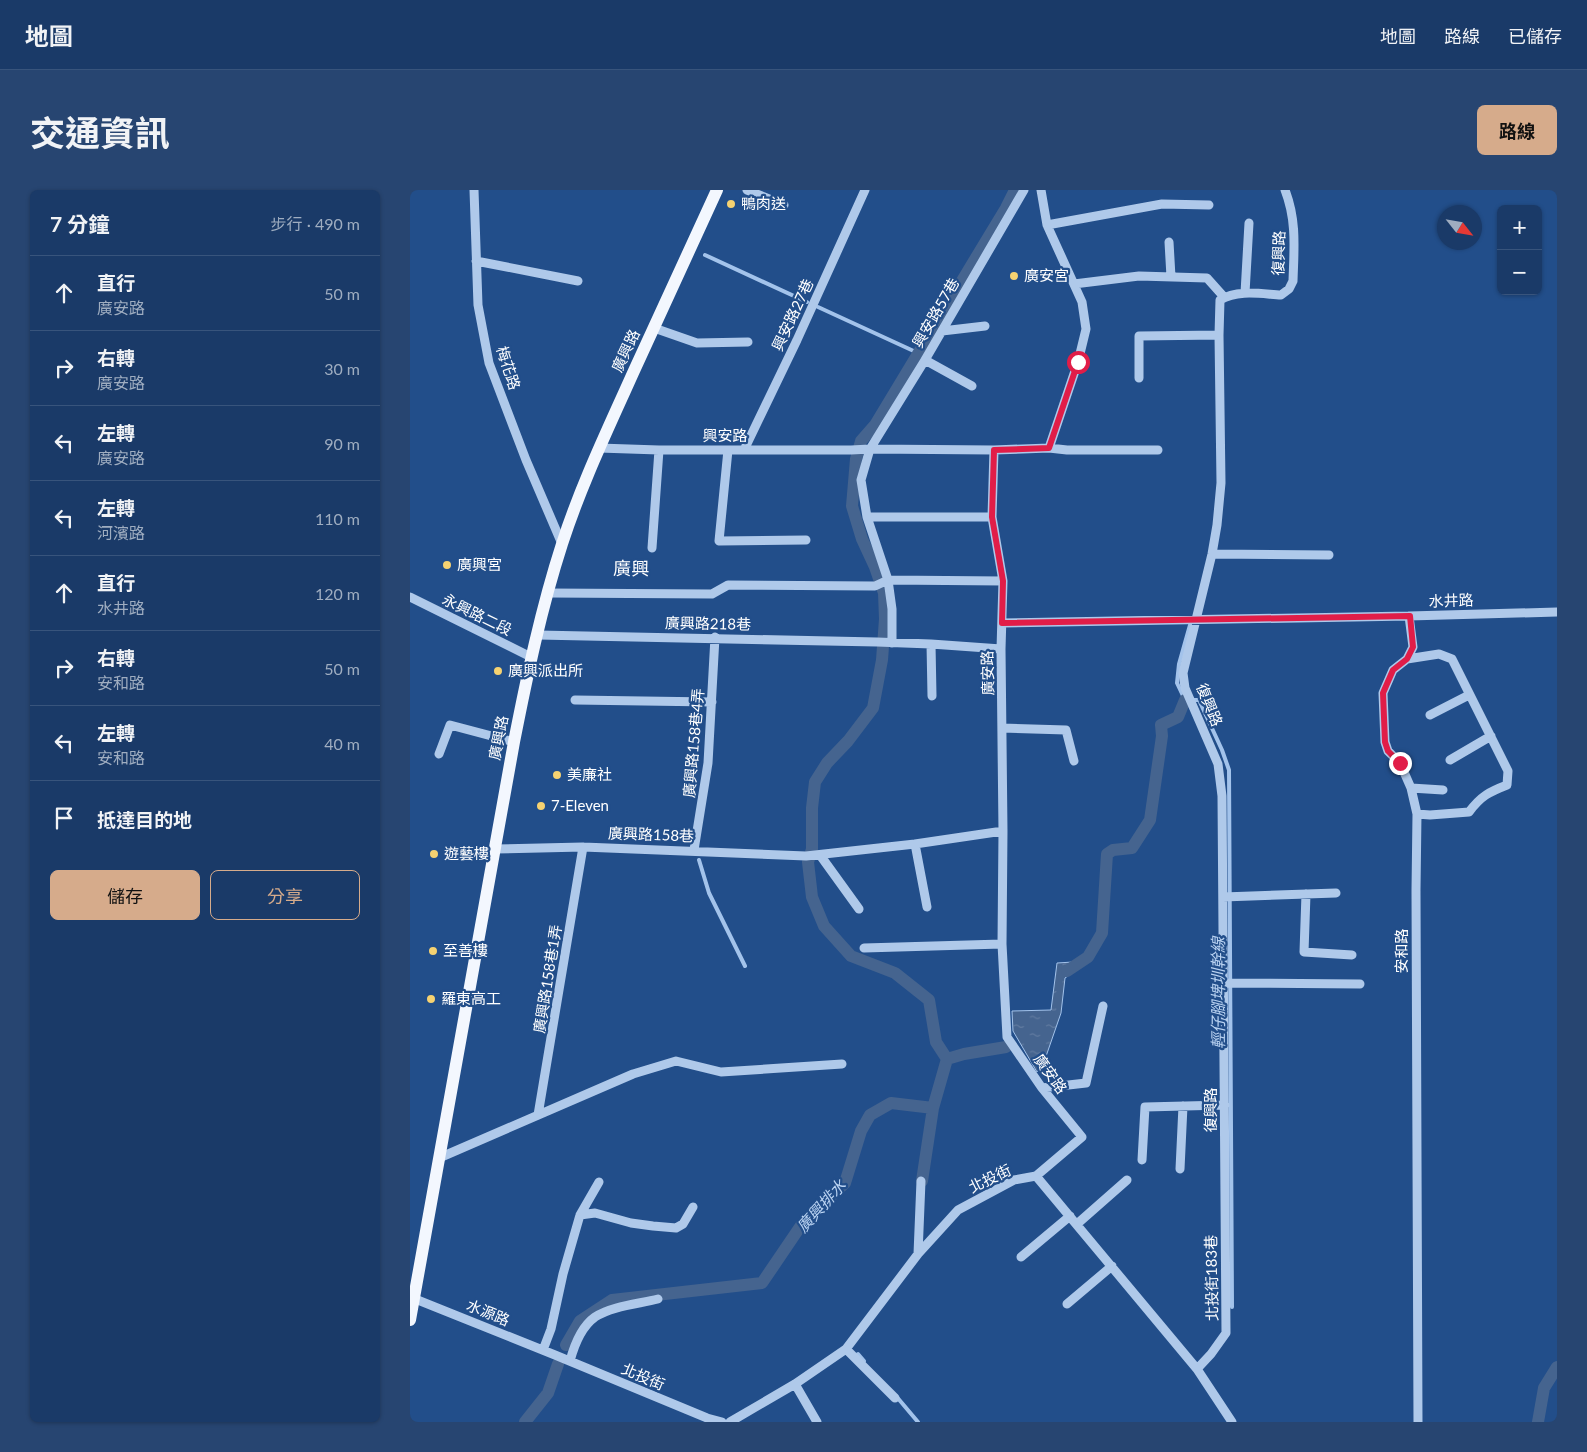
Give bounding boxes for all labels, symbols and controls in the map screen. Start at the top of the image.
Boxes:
text: 地圖 [25,21,73,50]
text: 地圖 [1380,25,1416,47]
text: 路線 [1444,25,1480,47]
text: 已儲存 [1508,25,1562,47]
button: 路線 [1477,105,1557,155]
text: 交通資訊 [30,111,170,153]
place label: 鴨肉送 [741,194,786,212]
marker: 鴨肉送 [725,198,737,210]
north arrow [1437,205,1482,250]
map controls [1497,205,1542,295]
button: + [1497,205,1542,250]
text: 7 分鐘 [50,211,109,236]
text: 步行 · 490 m [271,214,360,233]
street label: 復興路 [1268,230,1288,276]
button: − [1497,250,1542,295]
place label: 廣安宮 [1024,266,1069,284]
marker: 廣安宮 [1008,270,1020,282]
text: 直行 [97,271,135,294]
street label: 興安路57巷 [908,274,962,351]
street label: 興安路27巷 [768,276,817,353]
icon: ahead [50,279,78,307]
text: 50 m [324,284,360,303]
text: 廣安路 [97,298,145,317]
street label: 廣興路 [607,326,643,375]
street label: 梅花路 [493,344,524,392]
text: 右轉 [97,346,135,369]
route start [1067,351,1090,374]
icon: right [50,354,78,382]
text: 30 m [324,359,360,378]
text: 廣安路 [97,373,145,392]
text: 左轉 [97,421,135,444]
street label: 興安路 [702,426,748,444]
icon: left [50,429,78,457]
text: 90 m [324,434,360,453]
text: 廣安路 [97,448,145,467]
text: 左轉 [97,496,135,519]
icon: left [50,504,78,532]
text: 110 m [315,509,360,528]
text: 河濱路 [97,523,145,542]
place label: 廣興宮 [457,555,502,573]
district label: 廣興 [613,557,649,579]
marker: 廣興宮 [441,559,453,571]
text: 直行 [97,571,135,594]
icon: ahead [50,579,78,607]
text: 120 m [315,584,360,603]
street label: 永興路二段 [440,590,515,639]
street label: 水井路 [1428,590,1474,610]
text: 水井路 [97,598,145,617]
street label: 廣興路218巷 [665,613,751,633]
text: 右轉 [97,646,135,669]
street label: 廣安路 [978,650,996,696]
icon: right [50,654,78,682]
text: 50 m [324,659,360,678]
place label: 廣興派出所 [508,661,583,679]
marker: 廣興派出所 [492,665,504,677]
text: 安和路 [97,673,145,692]
street label: 復興路 [1193,680,1227,729]
street label: 廣興路158巷4弄 [679,687,707,798]
street label: 廣興路 [485,714,511,762]
text: 左轉 [97,721,135,744]
icon: left [50,729,78,757]
text: 40 m [324,734,360,753]
text: 安和路 [97,748,145,767]
route end [1389,752,1412,775]
place label: 美廉社 [567,765,612,783]
marker: 美廉社 [551,769,563,781]
place label: 7-Eleven [551,796,609,814]
marker: 7-Eleven [535,800,547,812]
icon: arrive [50,804,78,832]
text: 抵達目的地 [97,808,192,831]
street label: 廣興路158巷 [608,824,694,844]
place label: 遊藝樓 [444,844,489,862]
marker: 遊藝樓 [428,848,440,860]
button: 儲存 [50,870,200,920]
button: 分享 [210,870,360,920]
street label: 廣興路158巷1弄 [530,923,564,1034]
street label: 安和路 [1392,928,1410,974]
water label: 輕仔腳埤圳幹線 [1208,935,1227,1049]
place label: 至善樓 [443,941,488,959]
marker: 至善樓 [427,945,439,957]
place label: 羅東高工 [441,989,501,1007]
marker: 羅東高工 [425,993,437,1005]
street label: 廣安路 [1030,1050,1071,1097]
street label: 復興路 [1201,1087,1219,1133]
street label: 北投街 [965,1160,1014,1196]
water label: 廣興排水 [792,1175,850,1236]
street label: 北投街183巷 [1201,1235,1221,1321]
street label: 水源路 [464,1295,513,1329]
street label: 北投街 [619,1359,668,1393]

